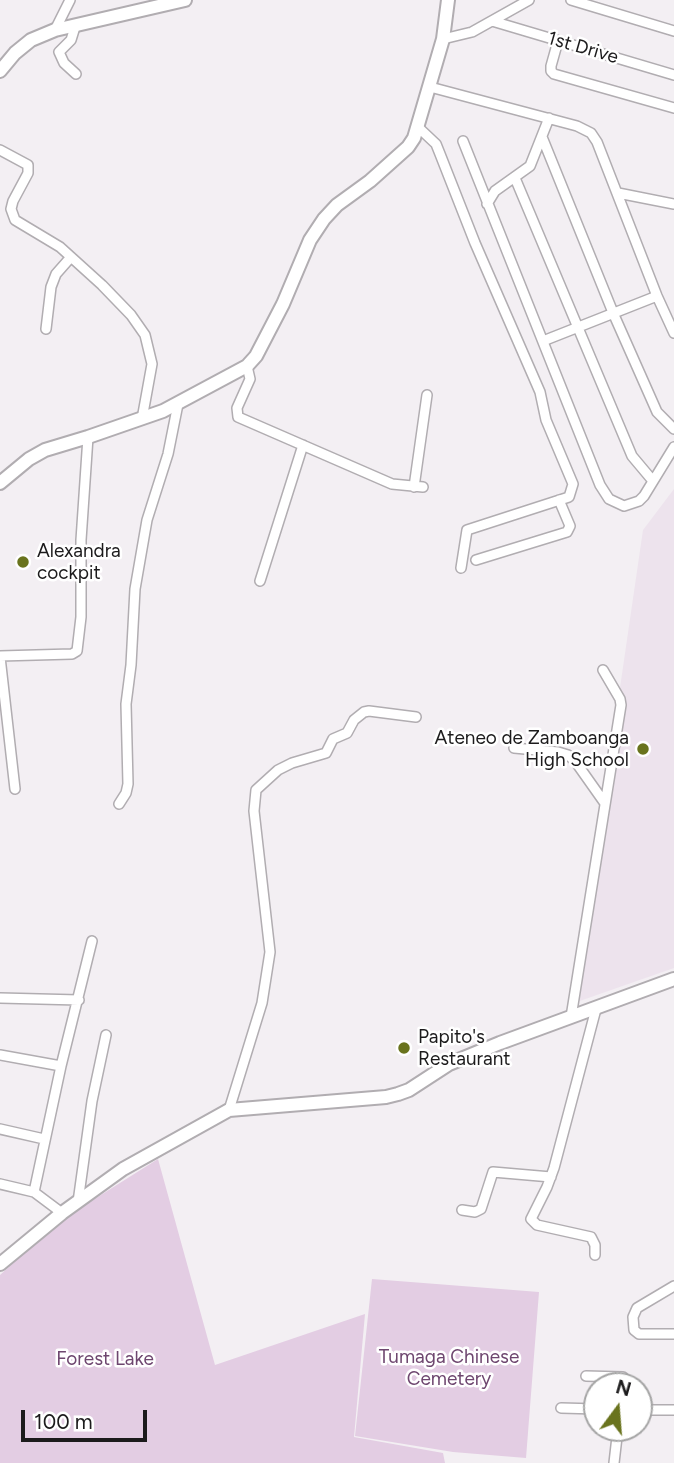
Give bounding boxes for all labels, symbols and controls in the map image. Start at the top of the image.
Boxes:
street label: 1st Drive [545,27,621,69]
place label: Alexandra cockpit [37,540,121,584]
marker: Alexandra cockpit [15,554,31,570]
place label: Ateneo de Zamboanga High School [434,727,629,771]
marker: Ateneo de Zamboanga High School [635,741,651,757]
place label: Papito's Restaurant [418,1026,510,1070]
marker: Papito's Restaurant [396,1040,412,1056]
park label: Tumaga Chinese Cemetery [379,1346,519,1390]
park label: Forest Lake [56,1348,154,1370]
north arrow [583,1372,653,1442]
text: N [613,1375,634,1401]
scale bar [24,1396,150,1440]
text: 100 m [34,1409,93,1434]

